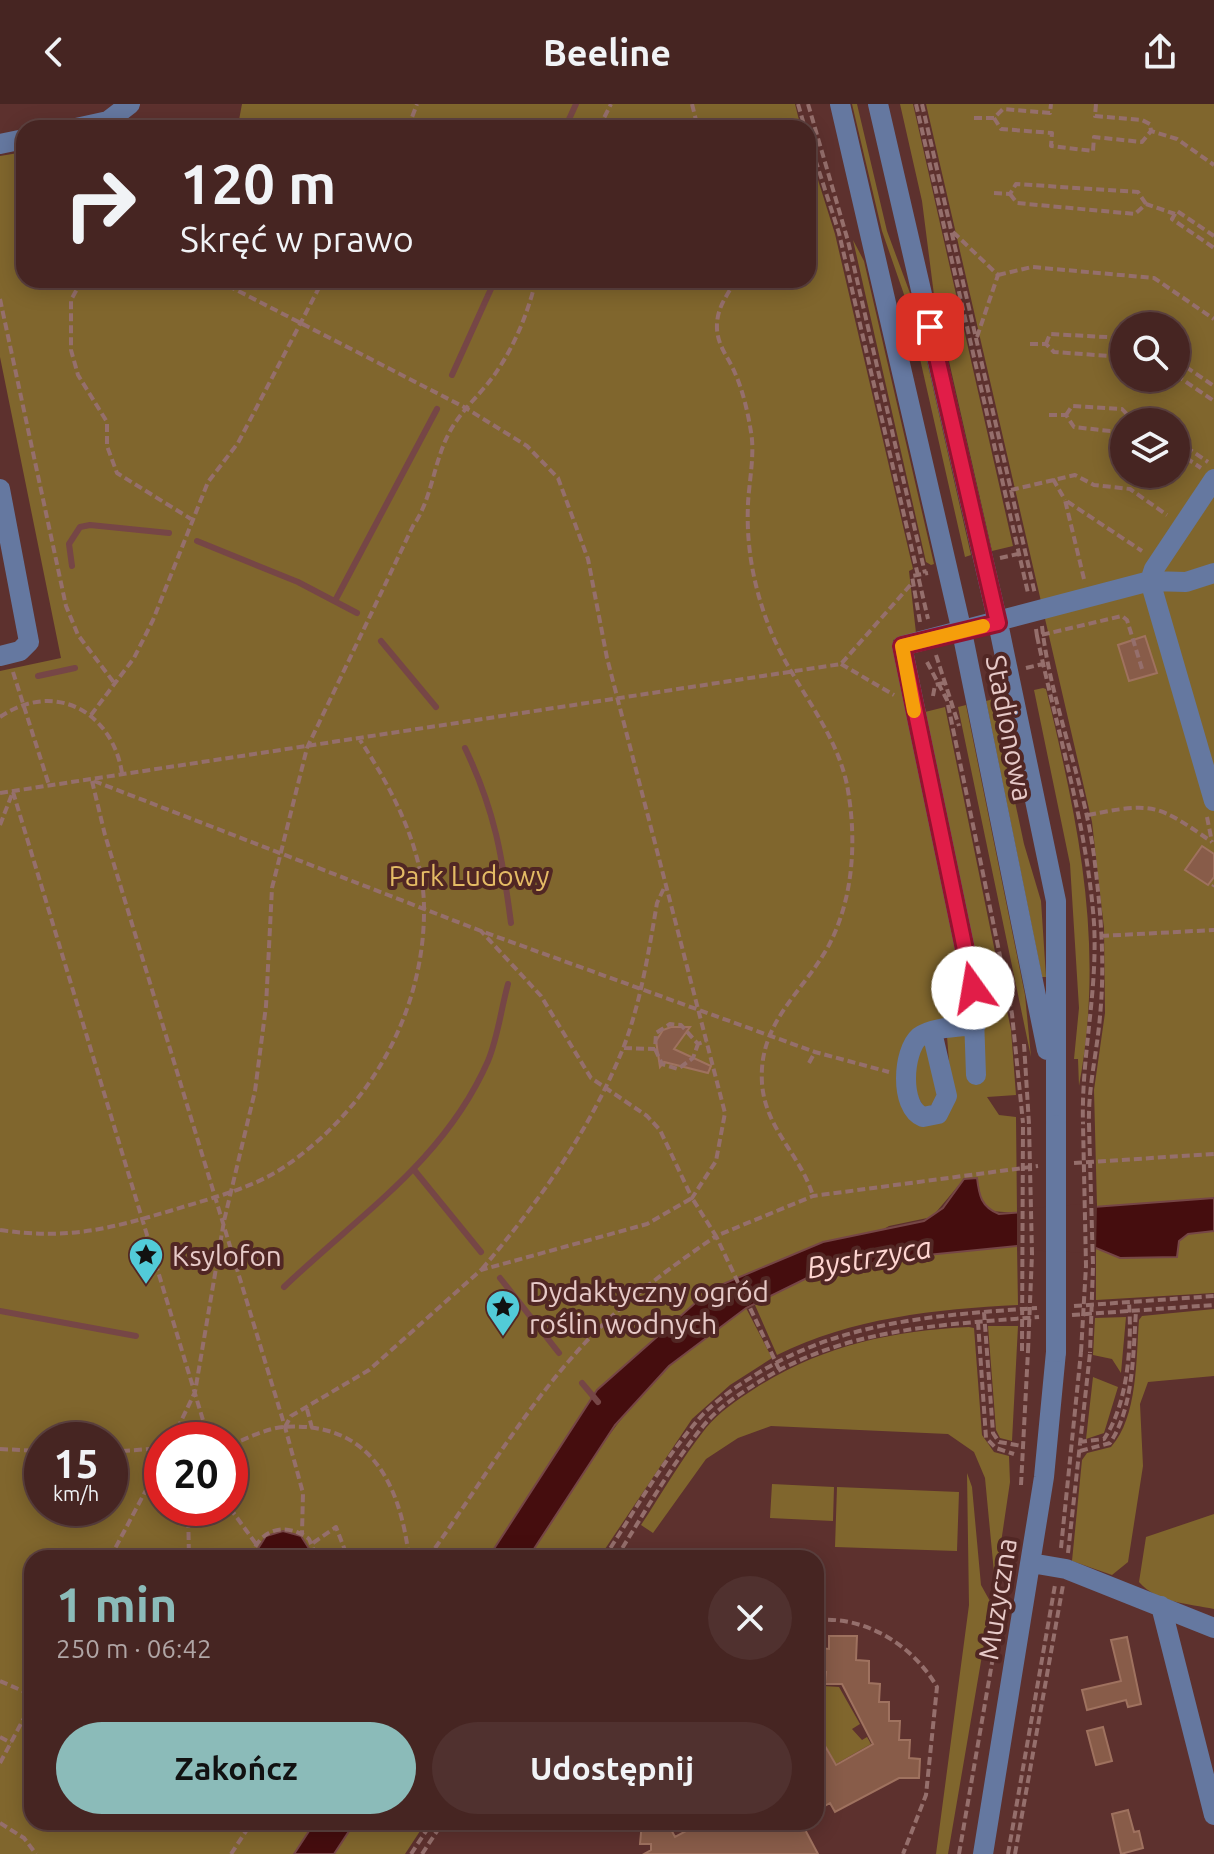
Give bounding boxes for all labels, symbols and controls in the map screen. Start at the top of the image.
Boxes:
icon: back [32,30,76,74]
icon: share [1138,30,1182,74]
text: Beeline [543,32,671,73]
icon: right [48,152,152,256]
text: 120 m [180,152,336,215]
text: Skręć w prawo [180,218,414,259]
pin [896,293,964,361]
icon: arrive [908,305,952,349]
map controls [1110,312,1190,488]
button: search [1110,312,1190,392]
button: layers [1110,408,1190,488]
street label: Stadionowa [981,652,1039,804]
park label: Park Ludowy [389,860,549,891]
position arrow [931,946,1015,1030]
water label: Bystrzyca [804,1229,934,1285]
place icon: Ksylofon [127,1236,165,1286]
place label: Ksylofon [172,1240,282,1271]
place label: Dydaktyczny ogród roślin wodnych [529,1276,769,1339]
place icon: Dydaktyczny ogród roślin wodnych [484,1288,522,1338]
speed limit sign: 20 [144,1422,248,1526]
text: 15 [53,1441,99,1486]
text: km/h [53,1482,99,1505]
street label: Muzyczna [972,1536,1022,1662]
button: close [708,1576,792,1660]
text: 1 min [56,1577,177,1631]
text: 250 m · 06:42 [56,1634,212,1663]
button: Zakończ [56,1722,416,1814]
button: Udostępnij [432,1722,792,1814]

